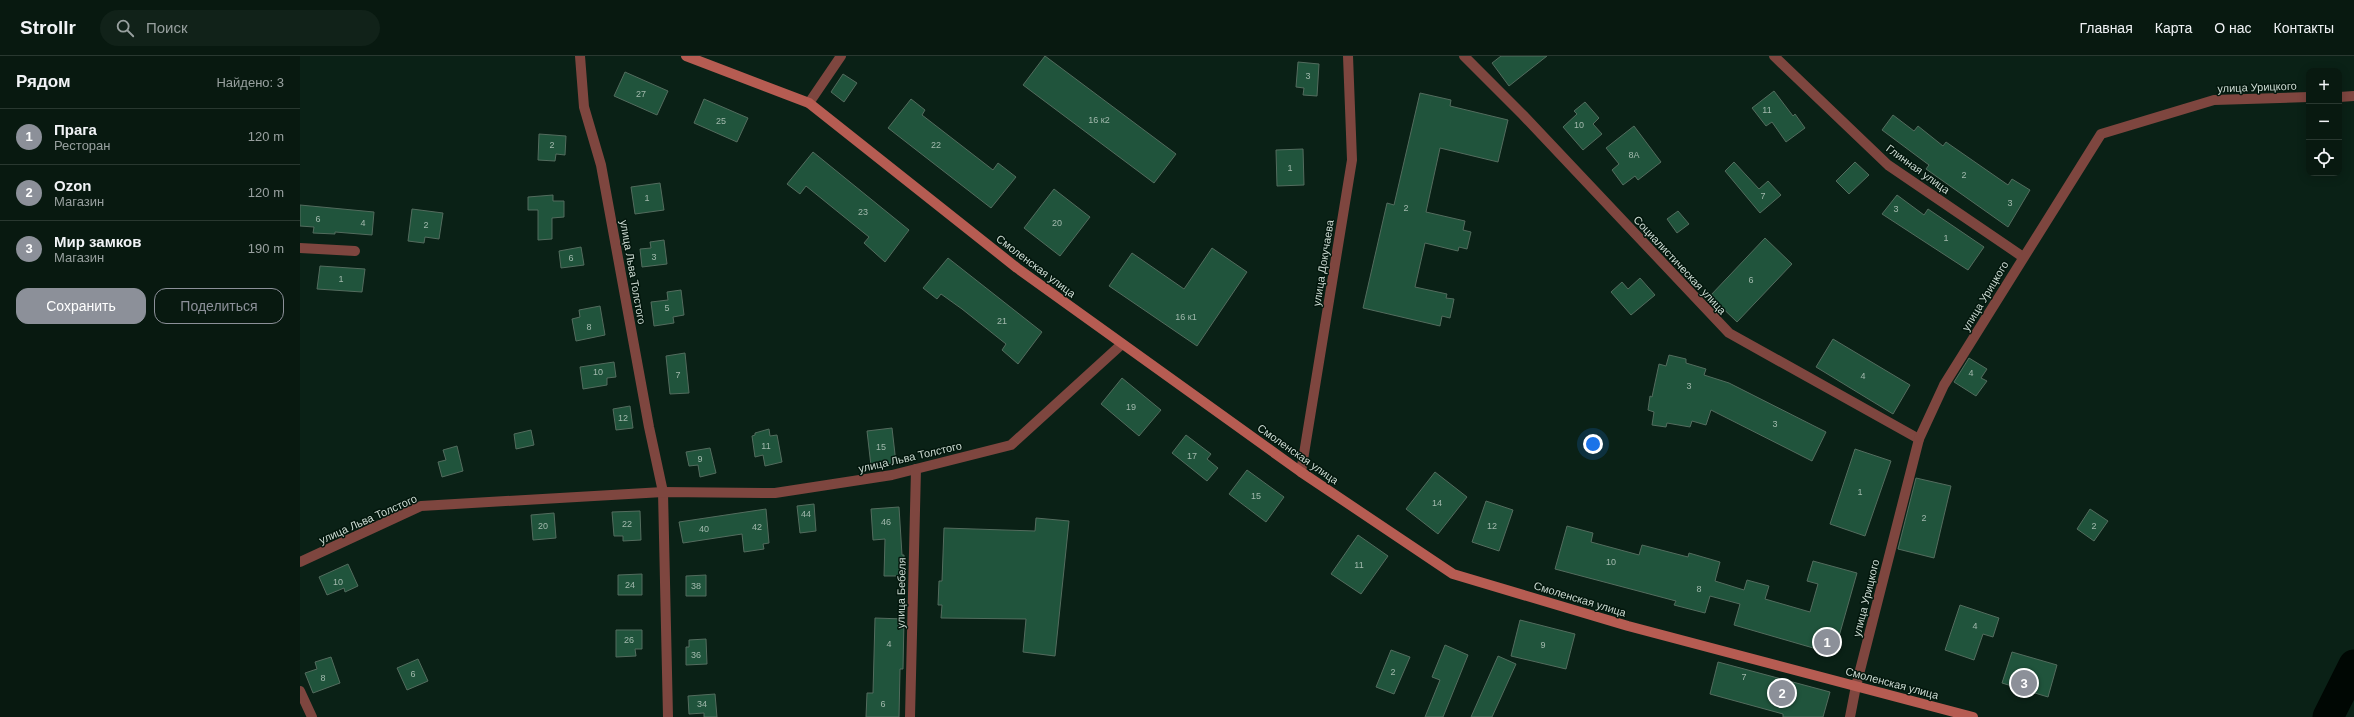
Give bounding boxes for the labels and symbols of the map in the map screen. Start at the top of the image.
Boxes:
house number: 3 [1305,71,1311,81]
street label: улица Урицкого [2217,80,2297,94]
house number: 27 [636,89,646,99]
house number: 11 [1762,105,1772,115]
house number: 16 к2 [1088,115,1110,125]
house number: 25 [716,116,726,126]
house number: 10 [1574,120,1584,130]
house number: 2 [549,140,555,150]
house number: 22 [931,140,941,150]
street label: Глинная улица [1884,142,1953,197]
house number: 8А [1628,150,1640,160]
house number: 1 [1287,163,1293,173]
house number: 2 [1961,170,1967,180]
house number: 7 [1760,191,1766,201]
house number: 1 [644,193,650,203]
house number: 3 [2007,198,2013,208]
house number: 2 [1403,203,1409,213]
house number: 3 [1893,204,1899,214]
house number: 23 [858,207,868,217]
street label: Социалистическая улица [1631,213,1729,317]
house number: 6 [315,214,321,224]
house number: 4 [360,218,366,228]
house number: 20 [1052,218,1062,228]
street label: улица Докучаева [1310,218,1336,307]
street label: улица Льва Толстого [618,219,648,325]
house number: 2 [423,220,429,230]
street label: Смоленская улица [994,232,1079,300]
house number: 1 [1943,233,1949,243]
house number: 3 [651,252,657,262]
house number: 6 [568,253,574,263]
street label: улица Урицкого [1959,259,2011,333]
house number: 1 [338,274,344,284]
house number: 6 [1748,275,1754,285]
house number: 5 [664,303,670,313]
house number: 16 к1 [1175,312,1197,322]
house number: 21 [997,316,1007,326]
house number: 8 [586,322,592,332]
house number: 10 [593,367,603,377]
house number: 4 [1968,368,1974,378]
house number: 7 [675,370,681,380]
house number: 4 [1860,371,1866,381]
house number: 3 [1686,381,1692,391]
house number: 19 [1126,402,1136,412]
house number: 12 [618,413,628,423]
house number: 3 [1772,419,1778,429]
street label: Смоленская улица [1255,422,1341,487]
your location [1583,434,1603,454]
street label: улица Льва Толстого [857,439,963,475]
house number: 11 [761,441,771,451]
house number: 15 [876,442,886,452]
house number: 17 [1187,451,1197,461]
house number: 9 [697,454,703,464]
house number: 1 [1857,487,1863,497]
house number: 15 [1251,491,1261,501]
street label: улица Льва Толстого [317,492,419,546]
house number: 14 [1432,498,1442,508]
house number: 44 [801,509,811,519]
house number: 2 [1921,513,1927,523]
house number: 46 [881,517,891,527]
house number: 22 [622,519,632,529]
house number: 20 [538,521,548,531]
house number: 12 [1487,521,1497,531]
house number: 2 [2091,521,2097,531]
house number: 42 [752,522,762,532]
house number: 40 [699,524,709,534]
street label: улица Бебеля [894,557,908,629]
house number: 10 [1606,557,1616,567]
street label: улица Урицкого [1851,558,1881,638]
house number: 11 [1354,560,1364,570]
house number: 10 [333,577,343,587]
street label: Смоленская улица [1532,579,1628,619]
house number: 24 [625,580,635,590]
house number: 38 [691,581,701,591]
house number: 8 [1696,584,1702,594]
house number: 4 [1972,621,1978,631]
pin: 1 [1814,627,1840,657]
house number: 26 [624,635,634,645]
house number: 4 [886,639,892,649]
house number: 9 [1540,640,1546,650]
house number: 36 [691,650,701,660]
street label: Смоленская улица [1844,665,1941,701]
house number: 2 [1390,667,1396,677]
pin: 3 [2011,668,2037,698]
house number: 6 [410,669,416,679]
house number: 7 [1741,672,1747,682]
house number: 8 [320,673,326,683]
pin: 2 [1769,678,1795,708]
house number: 34 [697,699,707,709]
house number: 6 [880,699,886,709]

